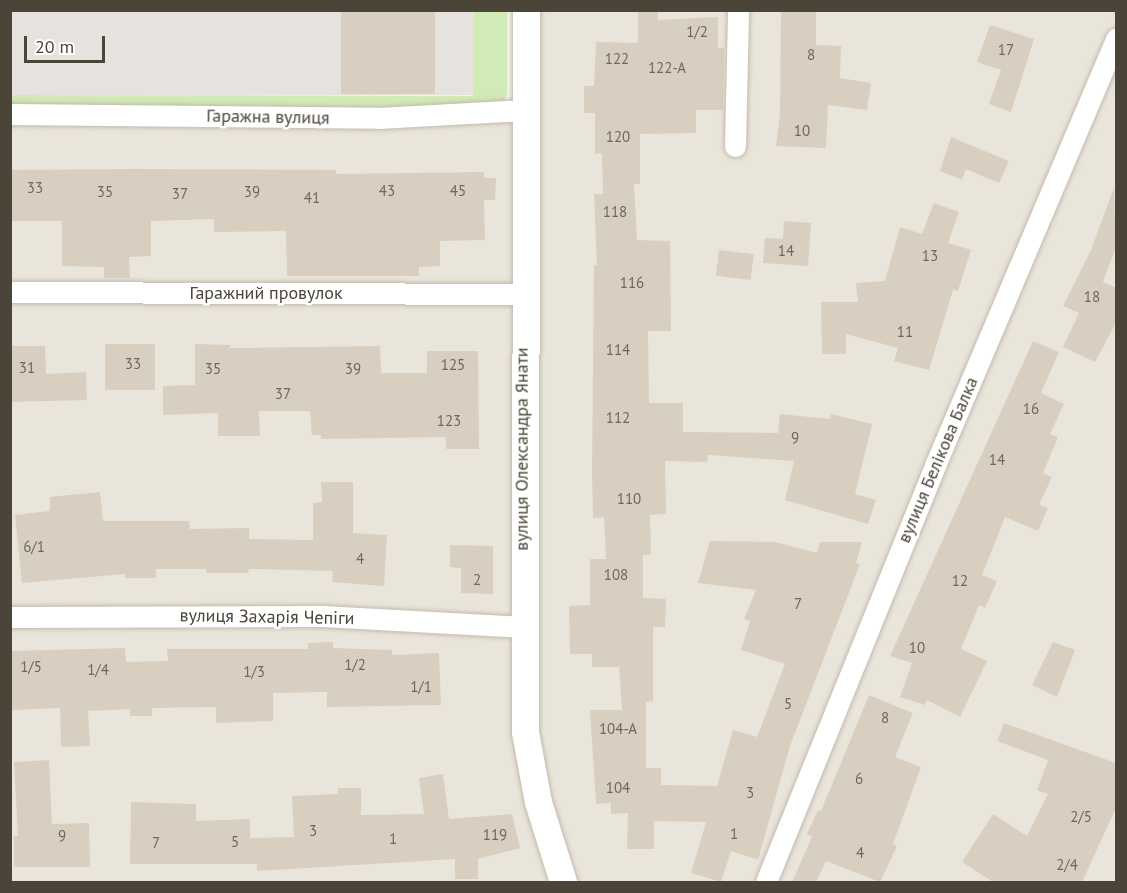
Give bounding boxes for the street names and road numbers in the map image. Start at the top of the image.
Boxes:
street label: Гаражна вулиця [206,105,330,129]
street label: Гаражний провулок [189,282,343,304]
street label: вулиця Олександра Янати [511,347,533,551]
street label: вулиця Белікова Балка [893,374,983,546]
street label: вулиця Захарія Чепіги [179,605,355,629]

